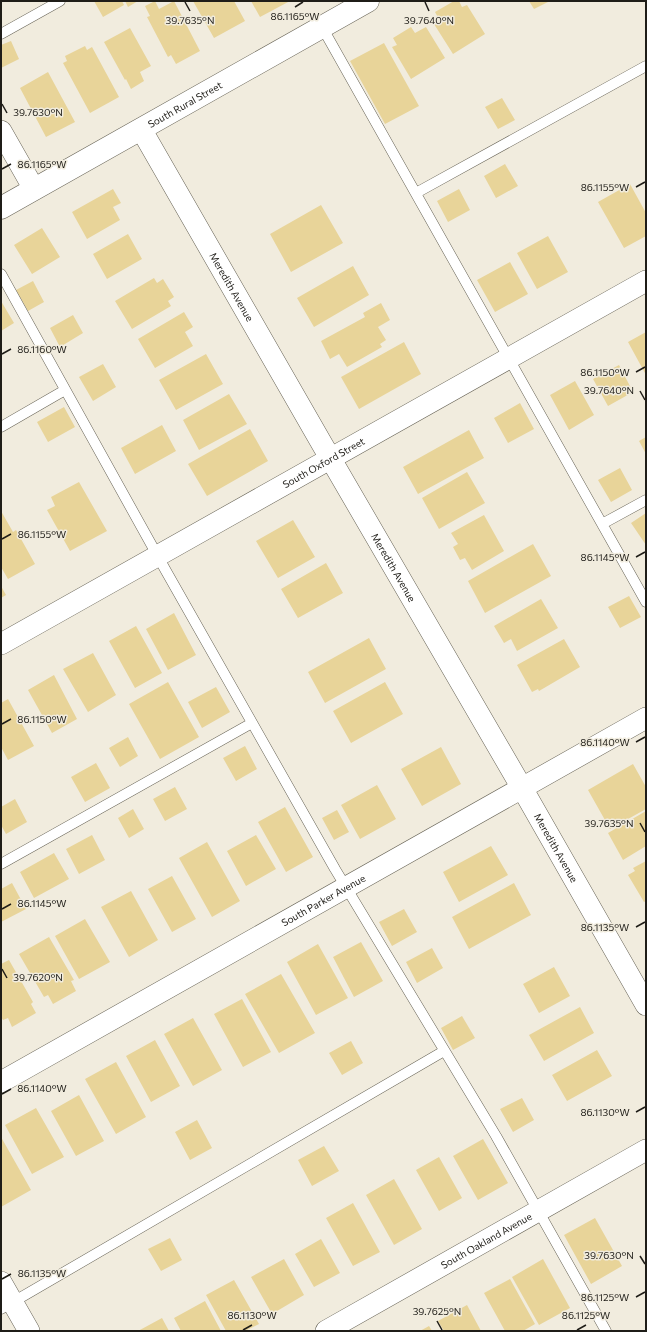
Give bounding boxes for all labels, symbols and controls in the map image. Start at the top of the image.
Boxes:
text: 86.1165°W [271,10,319,22]
text: 39.7635°N [166,14,214,26]
text: 39.7640°N [404,14,454,26]
street label: South Rural Street [146,79,224,130]
text: 39.7630°N [13,106,63,118]
text: 86.1165°W [18,158,66,170]
text: 86.1155°W [581,181,629,193]
street label: Meredith Avenue [207,250,256,323]
text: 86.1160°W [17,343,67,355]
text: 86.1150°W [580,366,630,378]
text: 39.7640°N [584,384,634,396]
street label: South Oxford Street [280,435,367,490]
text: 86.1155°W [18,528,66,540]
street label: Meredith Avenue [369,531,418,604]
text: 86.1145°W [581,551,629,563]
text: 86.1150°W [17,713,67,725]
text: 86.1140°W [580,736,630,748]
street label: Meredith Avenue [532,811,581,884]
text: 39.7635°N [585,817,633,829]
street label: South Parker Avenue [279,872,367,929]
text: 86.1145°W [18,897,66,909]
text: 86.1135°W [581,921,629,933]
text: 39.7620°N [13,971,63,983]
text: 86.1140°W [17,1082,67,1094]
text: 86.1130°W [580,1106,630,1118]
street label: South Oakland Avenue [439,1210,534,1271]
text: 39.7630°N [584,1249,634,1261]
text: 86.1135°W [18,1267,66,1279]
text: 86.1125°W [581,1291,629,1303]
text: 39.7625°N [413,1305,461,1317]
text: 86.1130°W [227,1309,277,1321]
text: 86.1125°W [562,1309,610,1321]

